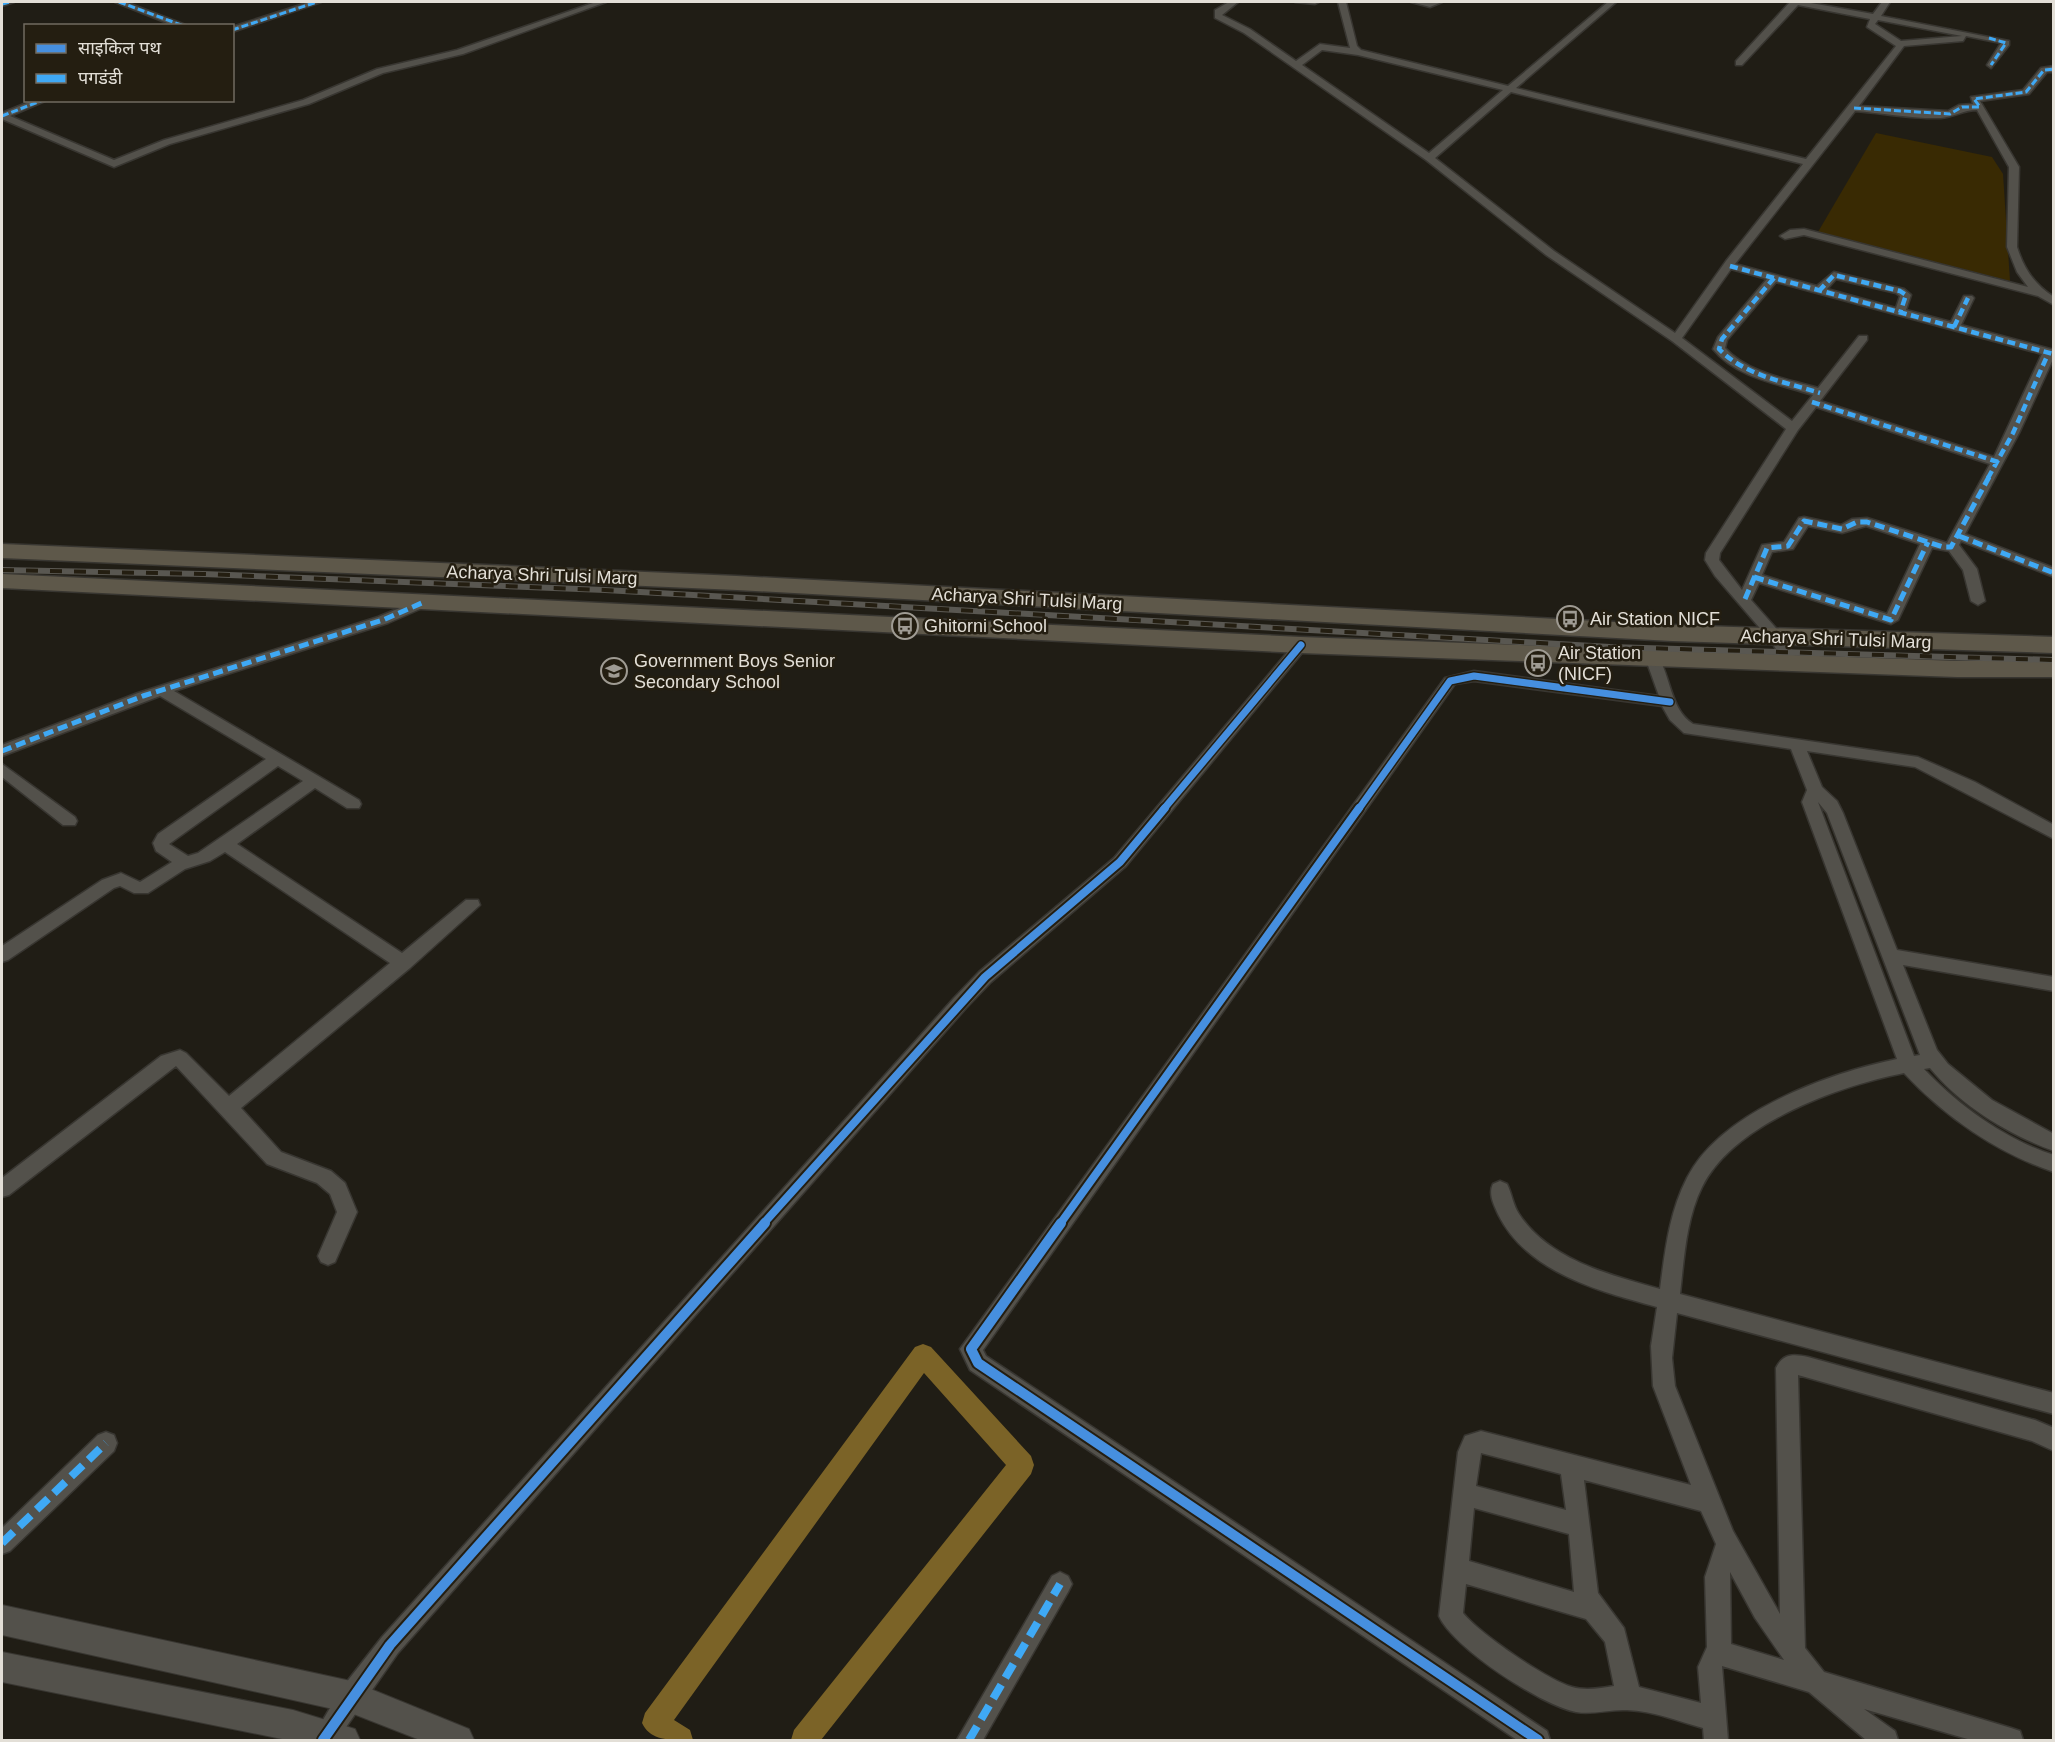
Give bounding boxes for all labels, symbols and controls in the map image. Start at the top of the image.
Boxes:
legend [24,24,234,102]
text: साइकिल पथ [78,38,162,58]
text: पगडंडी [78,68,123,88]
street label: Acharya Shri Tulsi Marg [446,562,638,588]
street label: Acharya Shri Tulsi Marg [931,584,1123,614]
bus stop icon: Air Station NICF [1555,604,1585,634]
place label: Air Station NICF [1590,609,1720,629]
bus stop icon: Ghitorni School [890,611,920,641]
place label: Ghitorni School [924,616,1047,636]
street label: Acharya Shri Tulsi Marg [1740,626,1932,652]
place label: Air Station (NICF) [1558,643,1641,684]
bus stop icon: Air Station (NICF) [1523,648,1553,678]
place label: Government Boys Senior Secondary School [634,651,835,692]
school or university icon: Government Boys Senior Secondary School [599,656,629,686]

